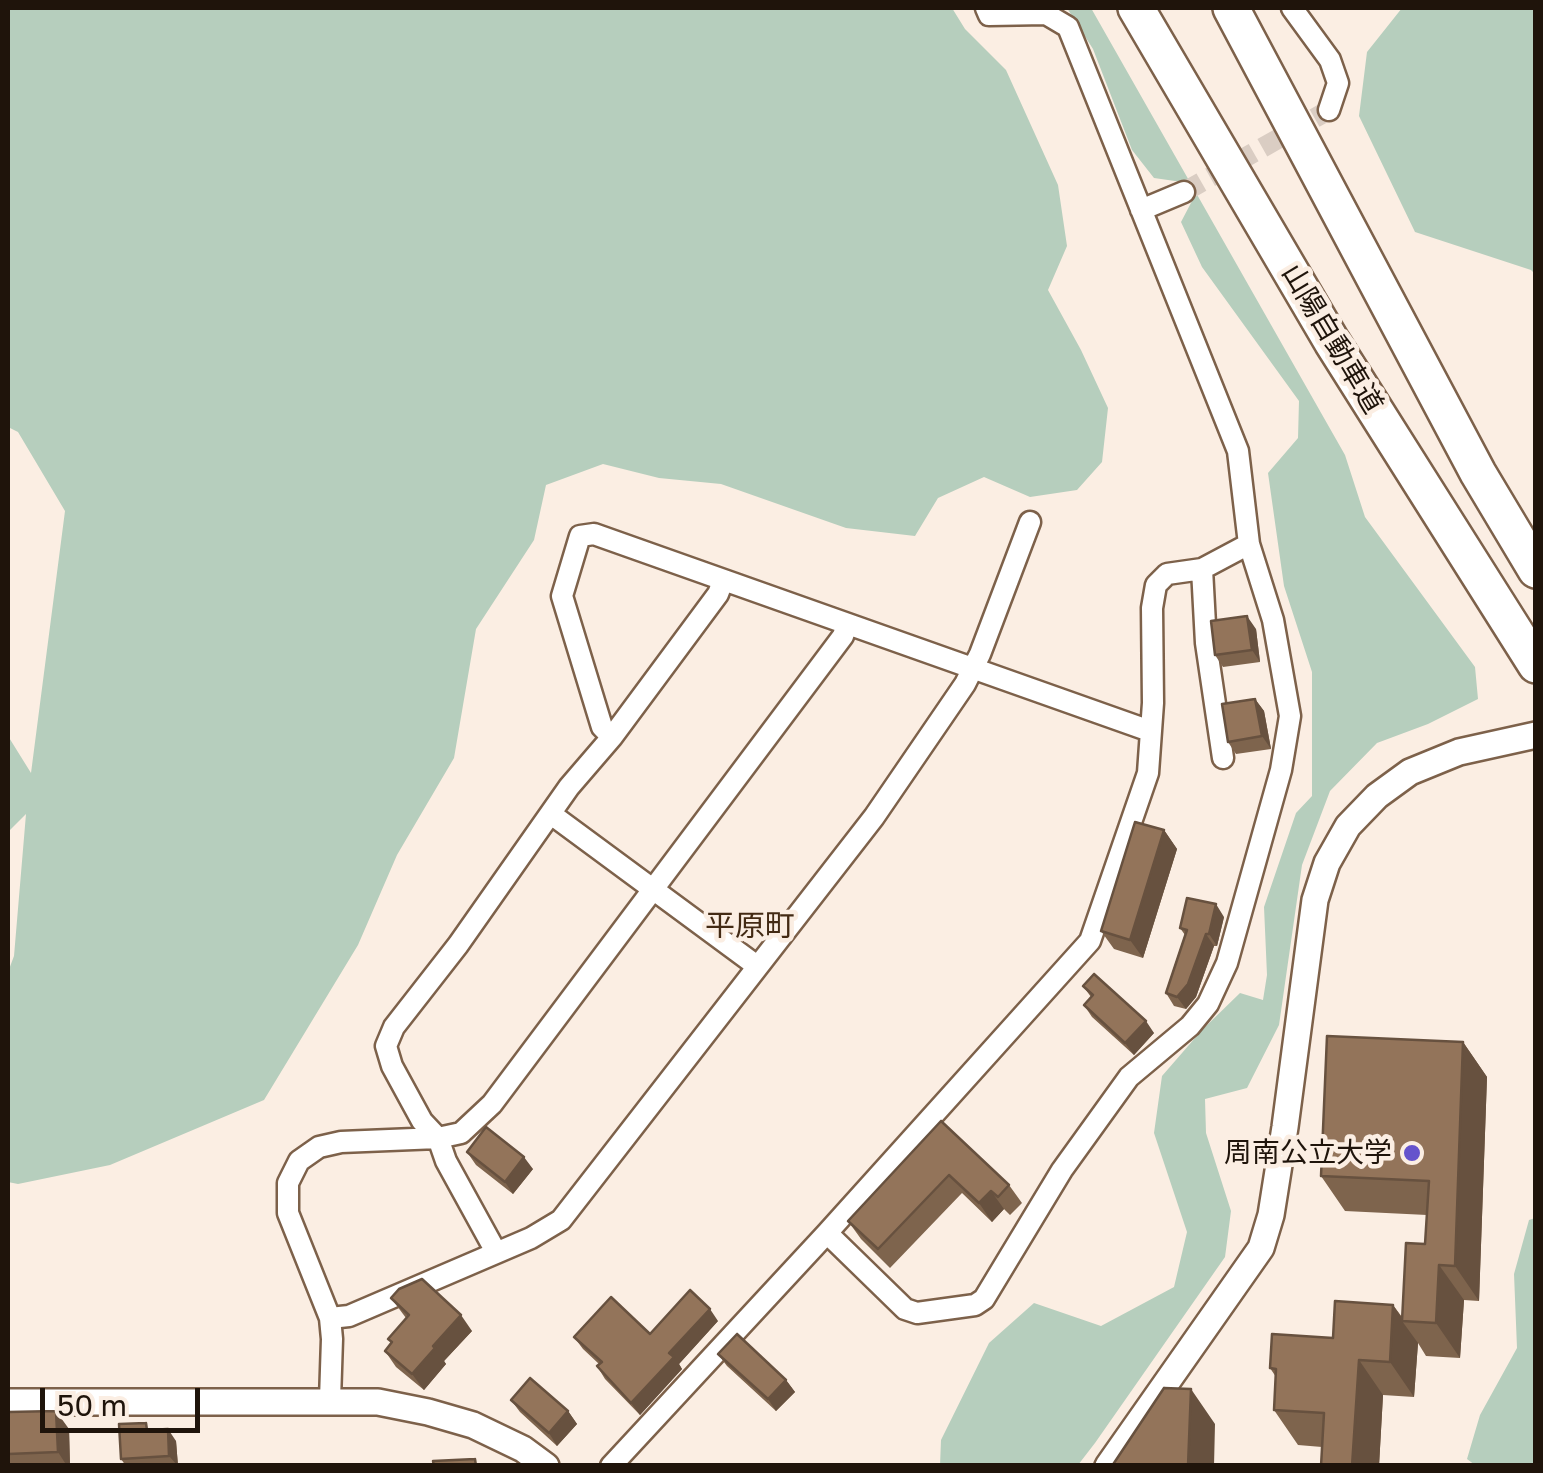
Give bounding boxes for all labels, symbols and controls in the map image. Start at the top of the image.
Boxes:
street label: 山陽自動車道 [1274,258,1390,420]
district label: 平原町 [705,908,795,944]
place label: 周南公立大学 [1224,1136,1392,1170]
marker: 周南公立大学 [1401,1142,1423,1164]
scale bar [45,1368,205,1430]
text: 50 m [57,1387,127,1423]

